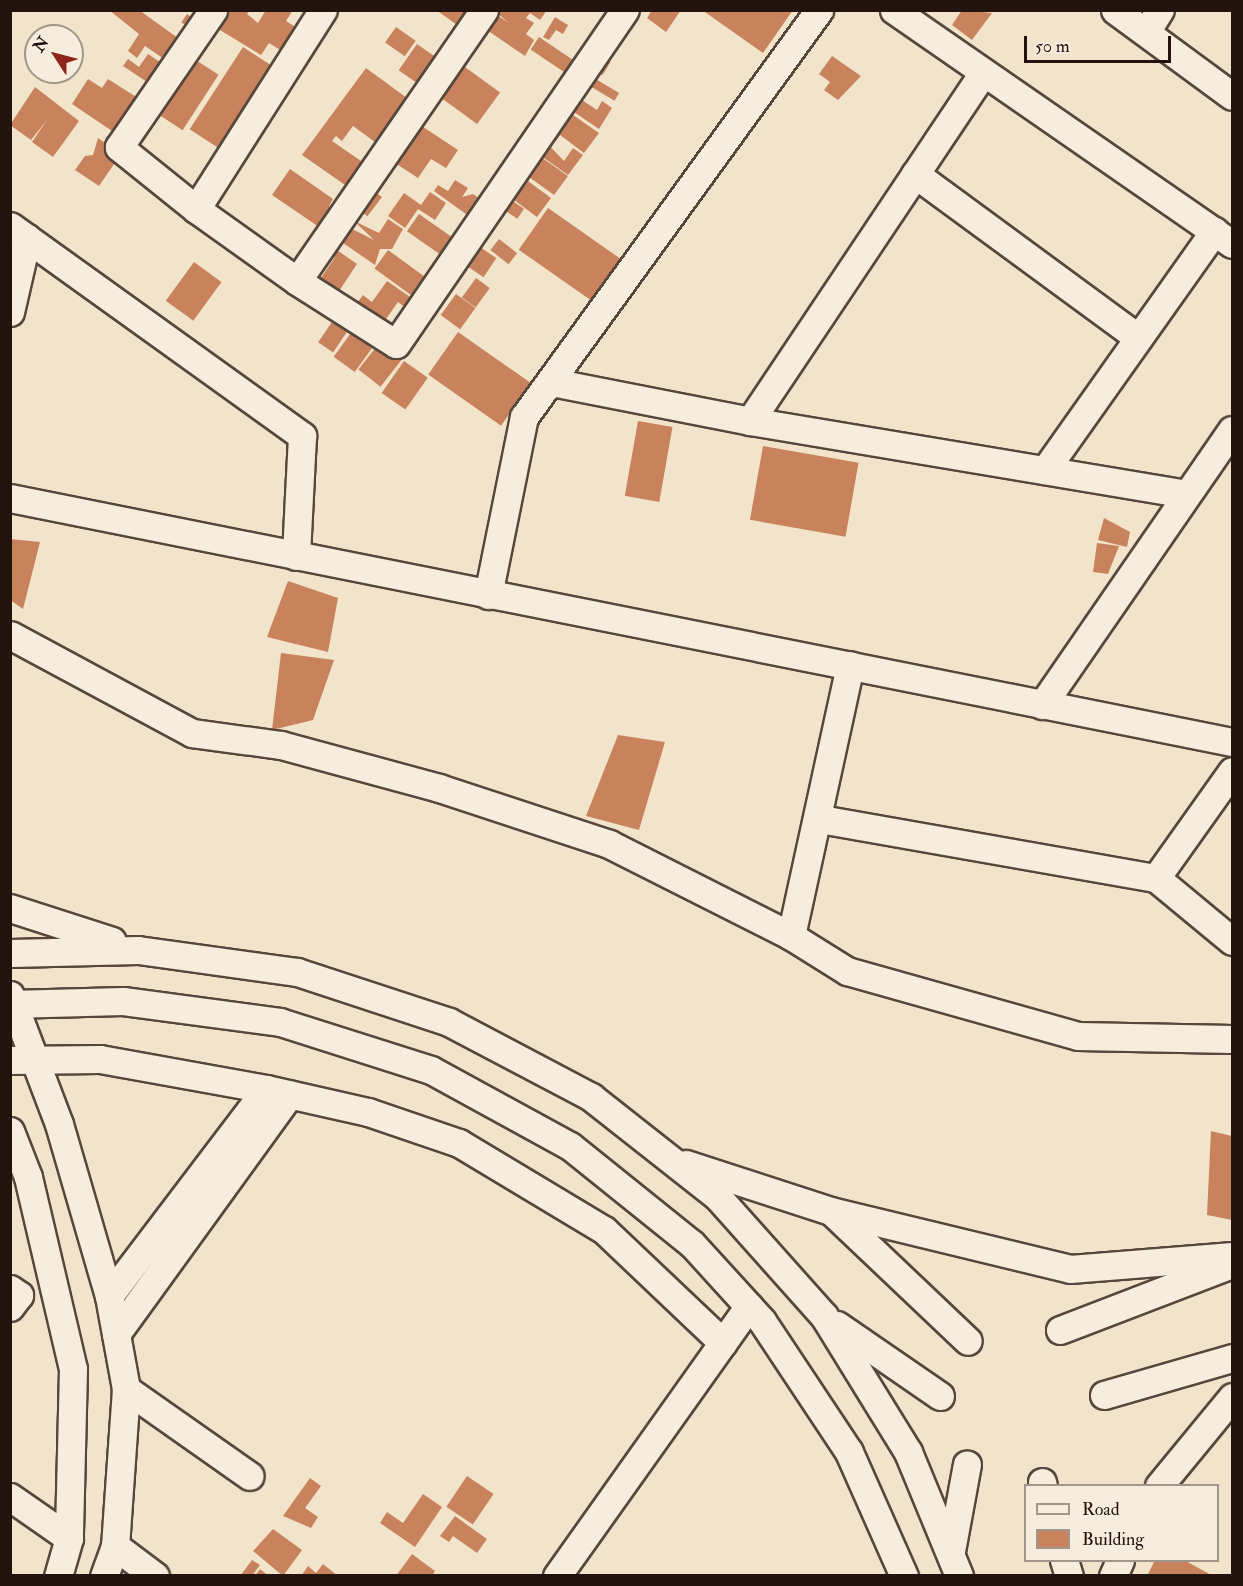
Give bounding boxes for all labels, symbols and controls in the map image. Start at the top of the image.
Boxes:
north arrow [24,24,84,84]
scale bar [1027,24,1174,62]
text: N [29,33,53,56]
text: 50 m [1035,35,1070,58]
legend [1024,1484,1219,1562]
text: Road [1082,1498,1120,1521]
text: Building [1082,1528,1144,1551]

